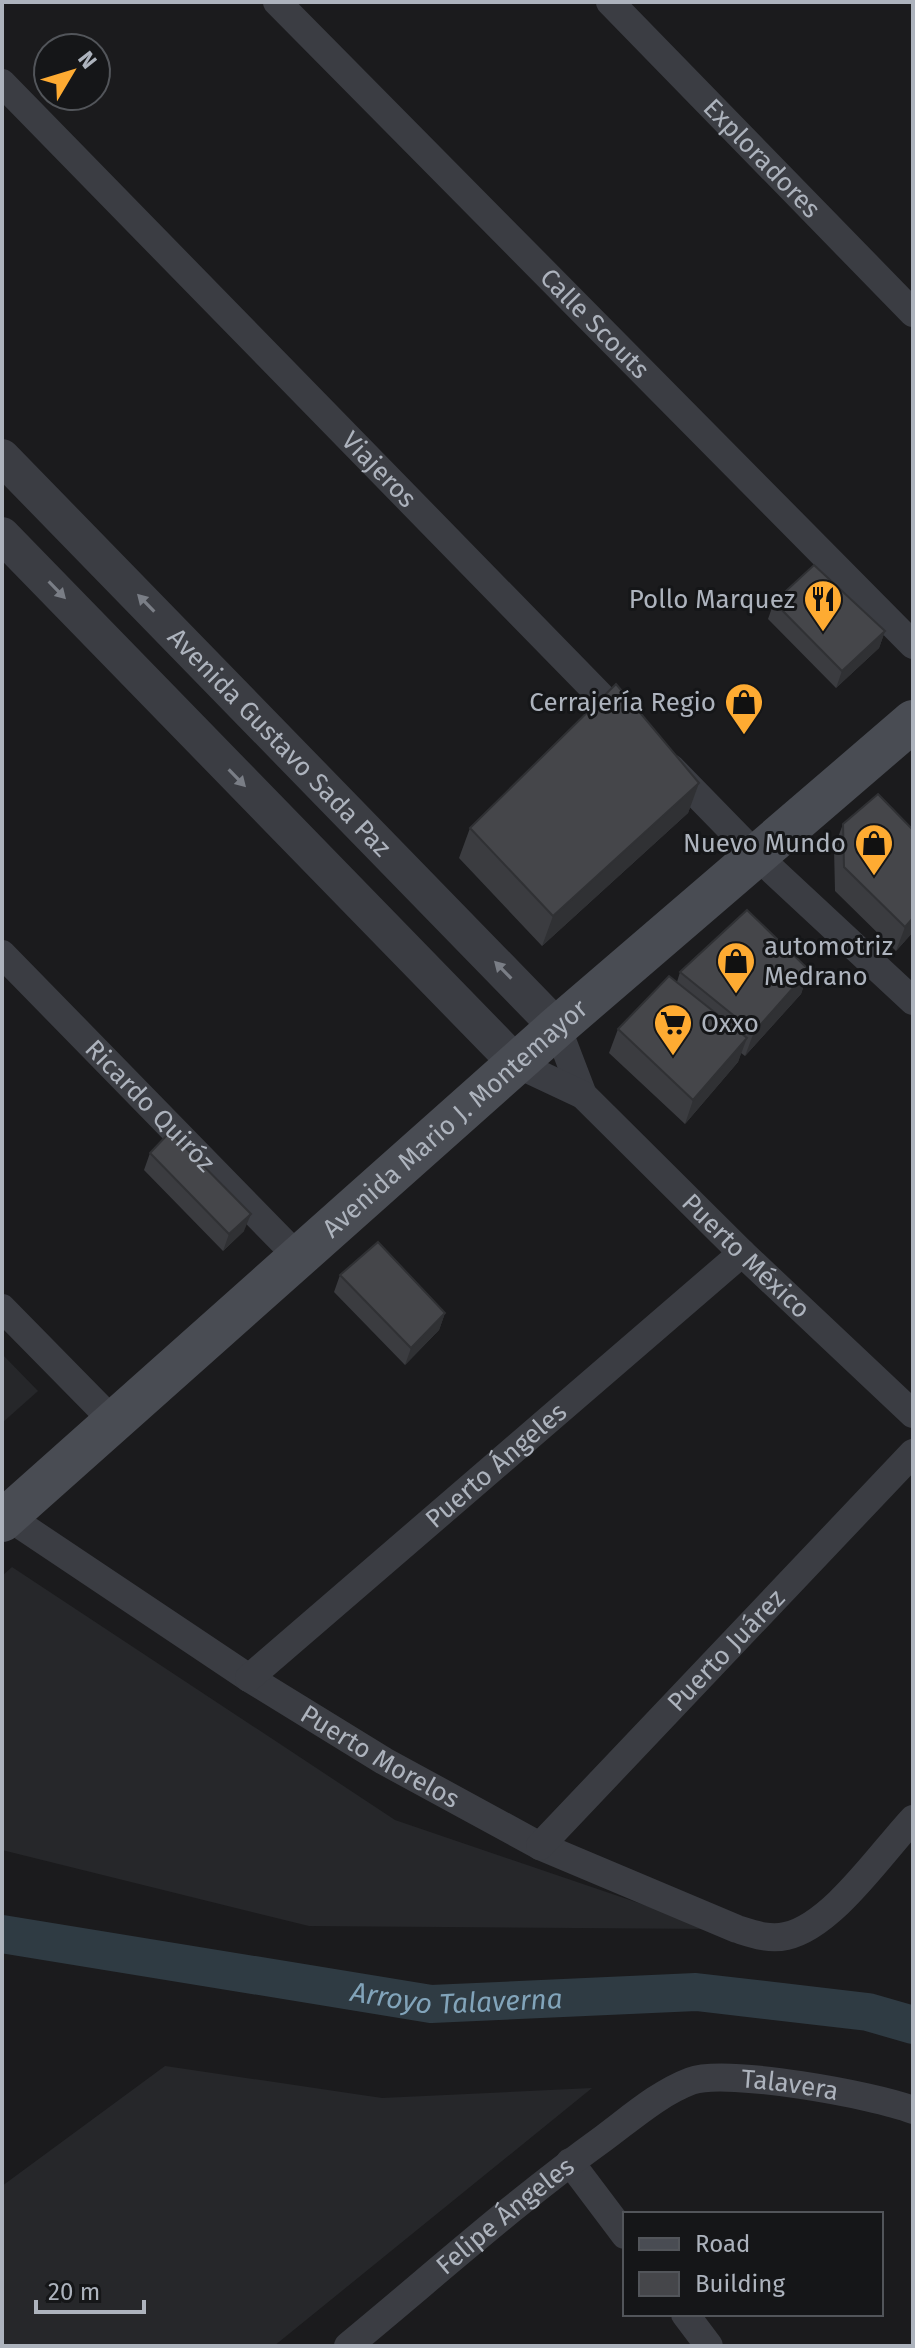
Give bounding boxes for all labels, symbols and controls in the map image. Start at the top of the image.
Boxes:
north arrow [32,32,112,112]
text: N [72,46,102,74]
street label: Exploradores [697,92,827,225]
street label: Calle Scouts [533,262,656,385]
street label: Viajeros [335,425,423,514]
restaurant icon: Pollo Marquez [802,578,844,633]
one-way arrow [47,580,66,599]
place label: Pollo Marquez [629,584,795,615]
one-way arrow [137,594,155,613]
street label: Avenida Gustavo Sada Paz [161,622,397,863]
shop icon: Cerrajería Regio [723,681,765,736]
place label: Cerrajería Regio [529,687,716,718]
one-way arrow [227,768,246,787]
shop icon: Nuevo Mundo [853,822,895,877]
place label: Nuevo Mundo [683,828,846,859]
place label: automotriz Medrano [764,931,893,992]
shop icon: automotriz Medrano [715,940,757,995]
one-way arrow [494,961,513,980]
street label: Avenida Mario J. Montemayor [316,993,594,1244]
supermarket icon: Oxxo [652,1002,694,1057]
place label: Oxxo [701,1008,759,1039]
street label: Ricardo Quiróz [78,1033,221,1178]
street label: Puerto México [675,1187,816,1325]
street label: Puerto Ángeles [419,1396,573,1535]
street label: Puerto Juárez [661,1583,791,1718]
street label: Puerto Morelos [295,1698,465,1815]
water label: Arroyo Talaverna [347,1975,563,2021]
street label: Talavera [740,2063,841,2107]
street label: Felipe Ángeles [430,2151,580,2281]
legend [623,2212,883,2316]
text: Road [695,2230,750,2258]
scale bar [36,2264,144,2314]
text: Building [695,2270,785,2298]
text: 20 m [48,2278,100,2306]

